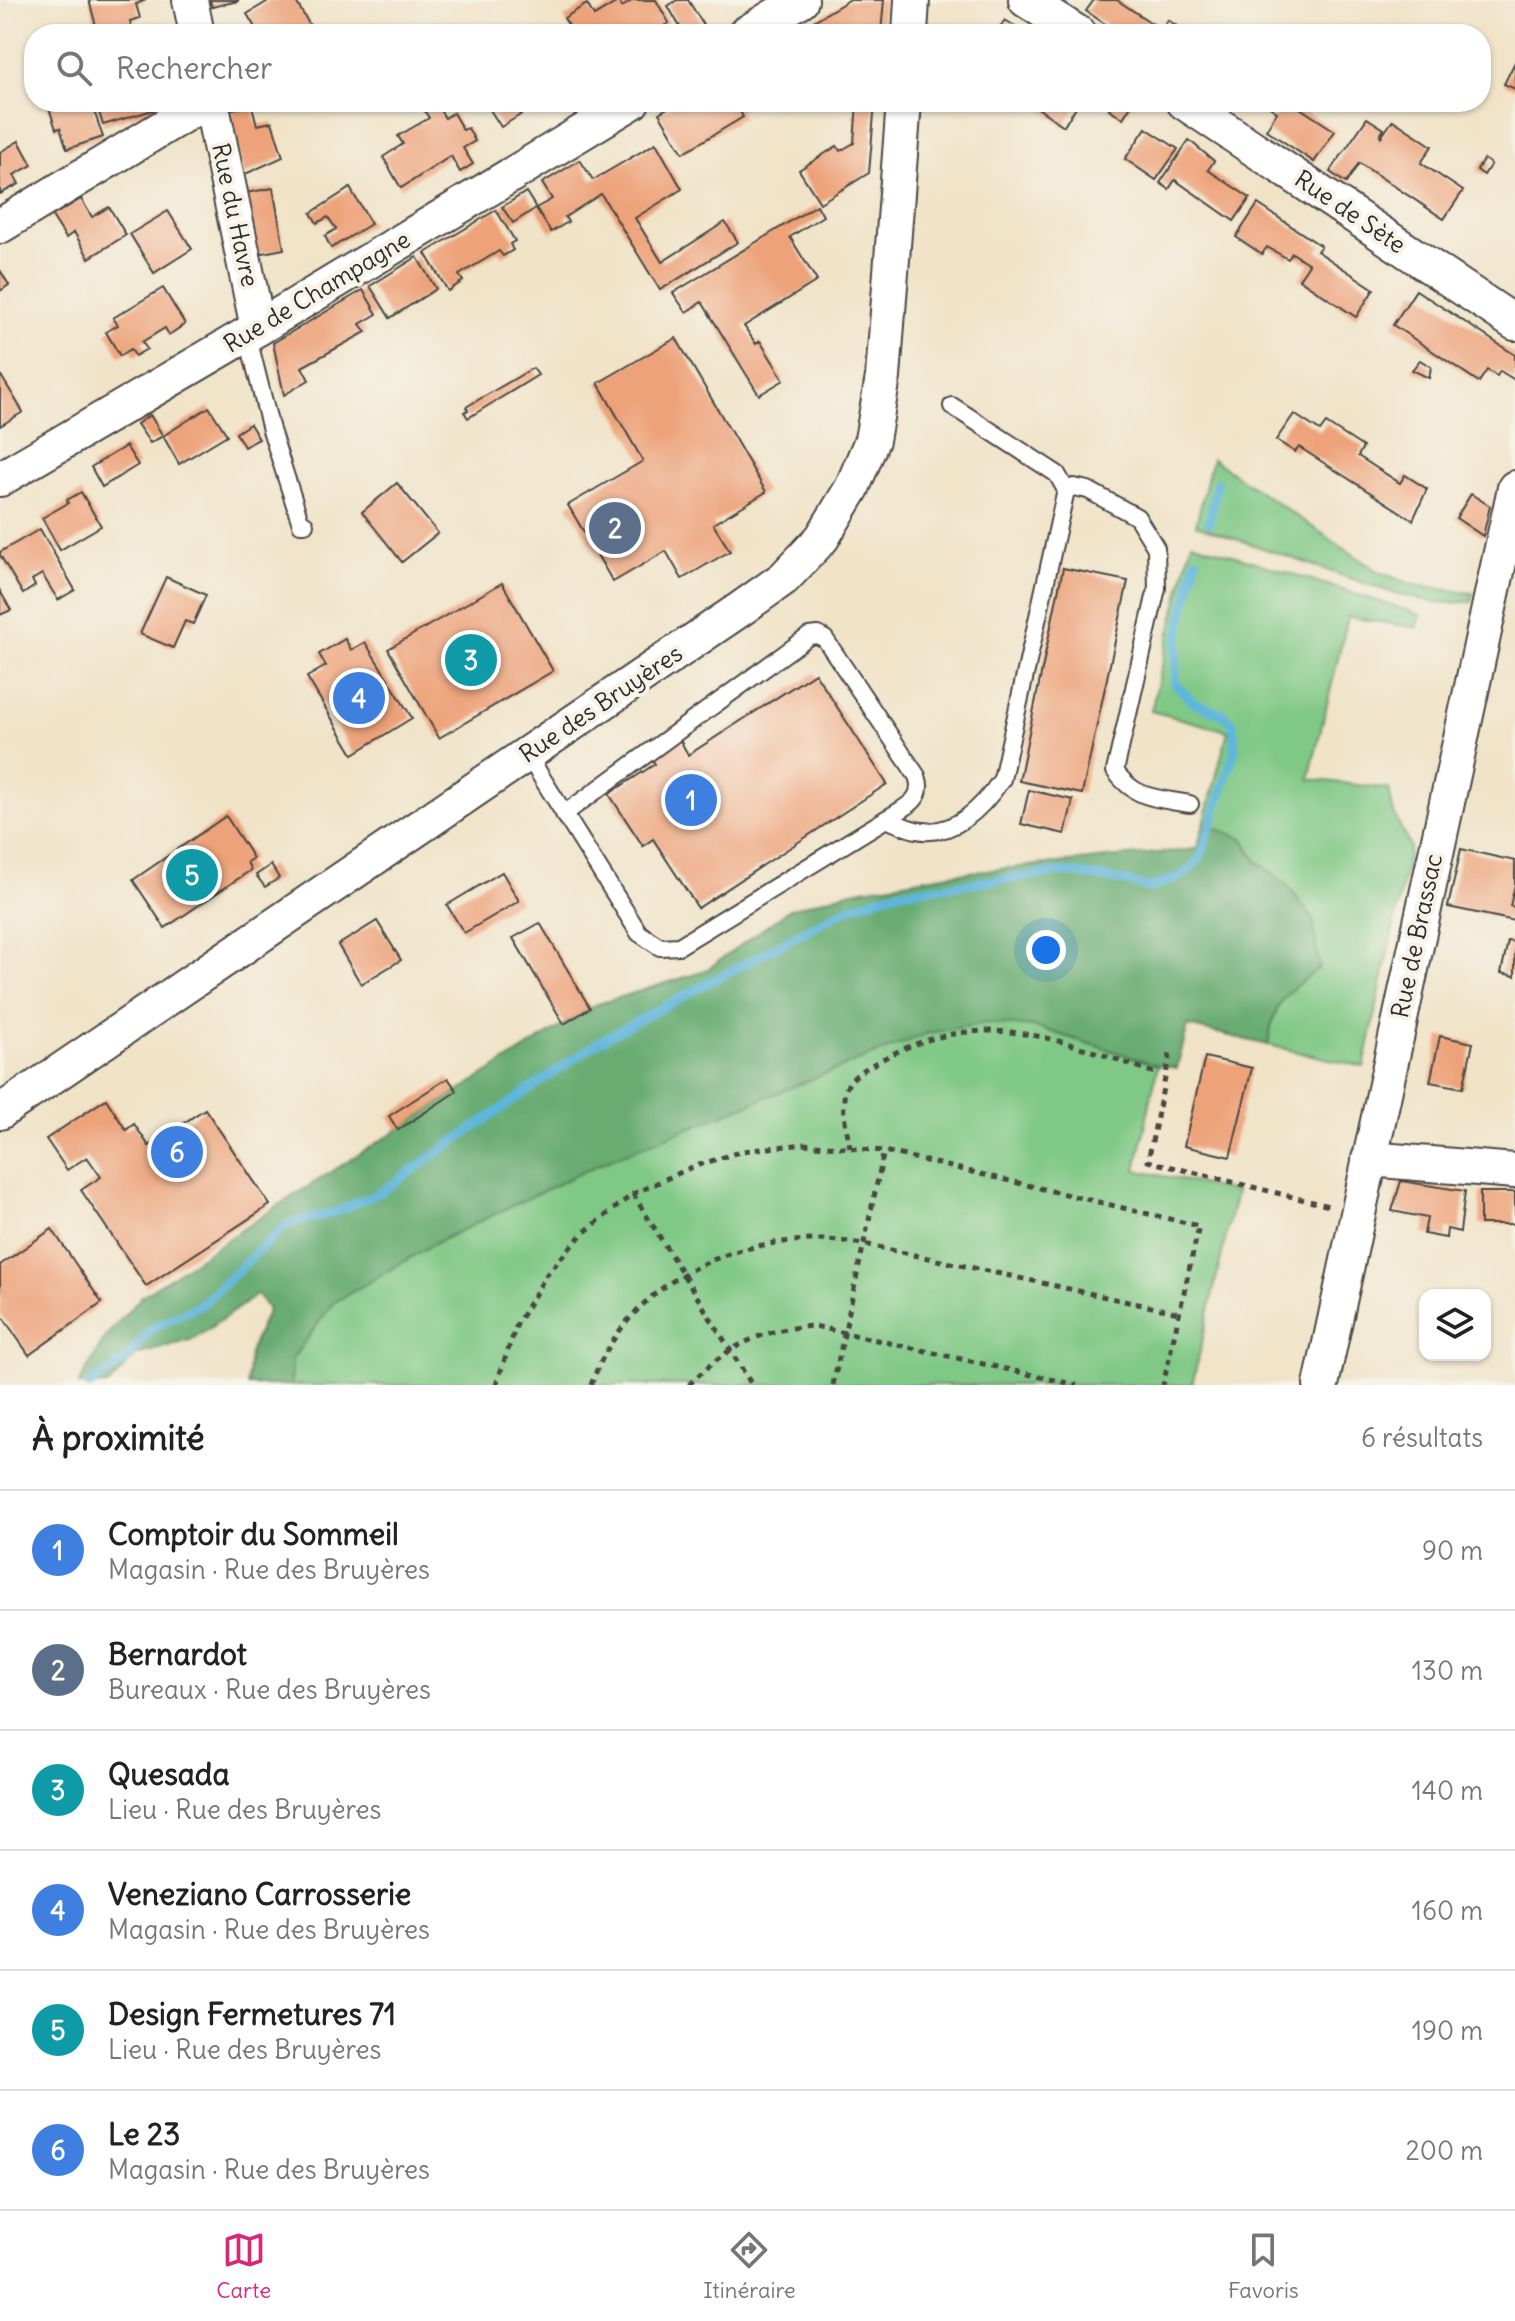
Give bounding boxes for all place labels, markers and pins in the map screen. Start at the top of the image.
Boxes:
pin: 2 [589,498,641,558]
pin: 3 [445,630,497,690]
pin: 4 [333,668,385,728]
pin: 1 [665,770,717,830]
pin: 5 [166,845,218,905]
pin: 6 [151,1122,203,1182]

